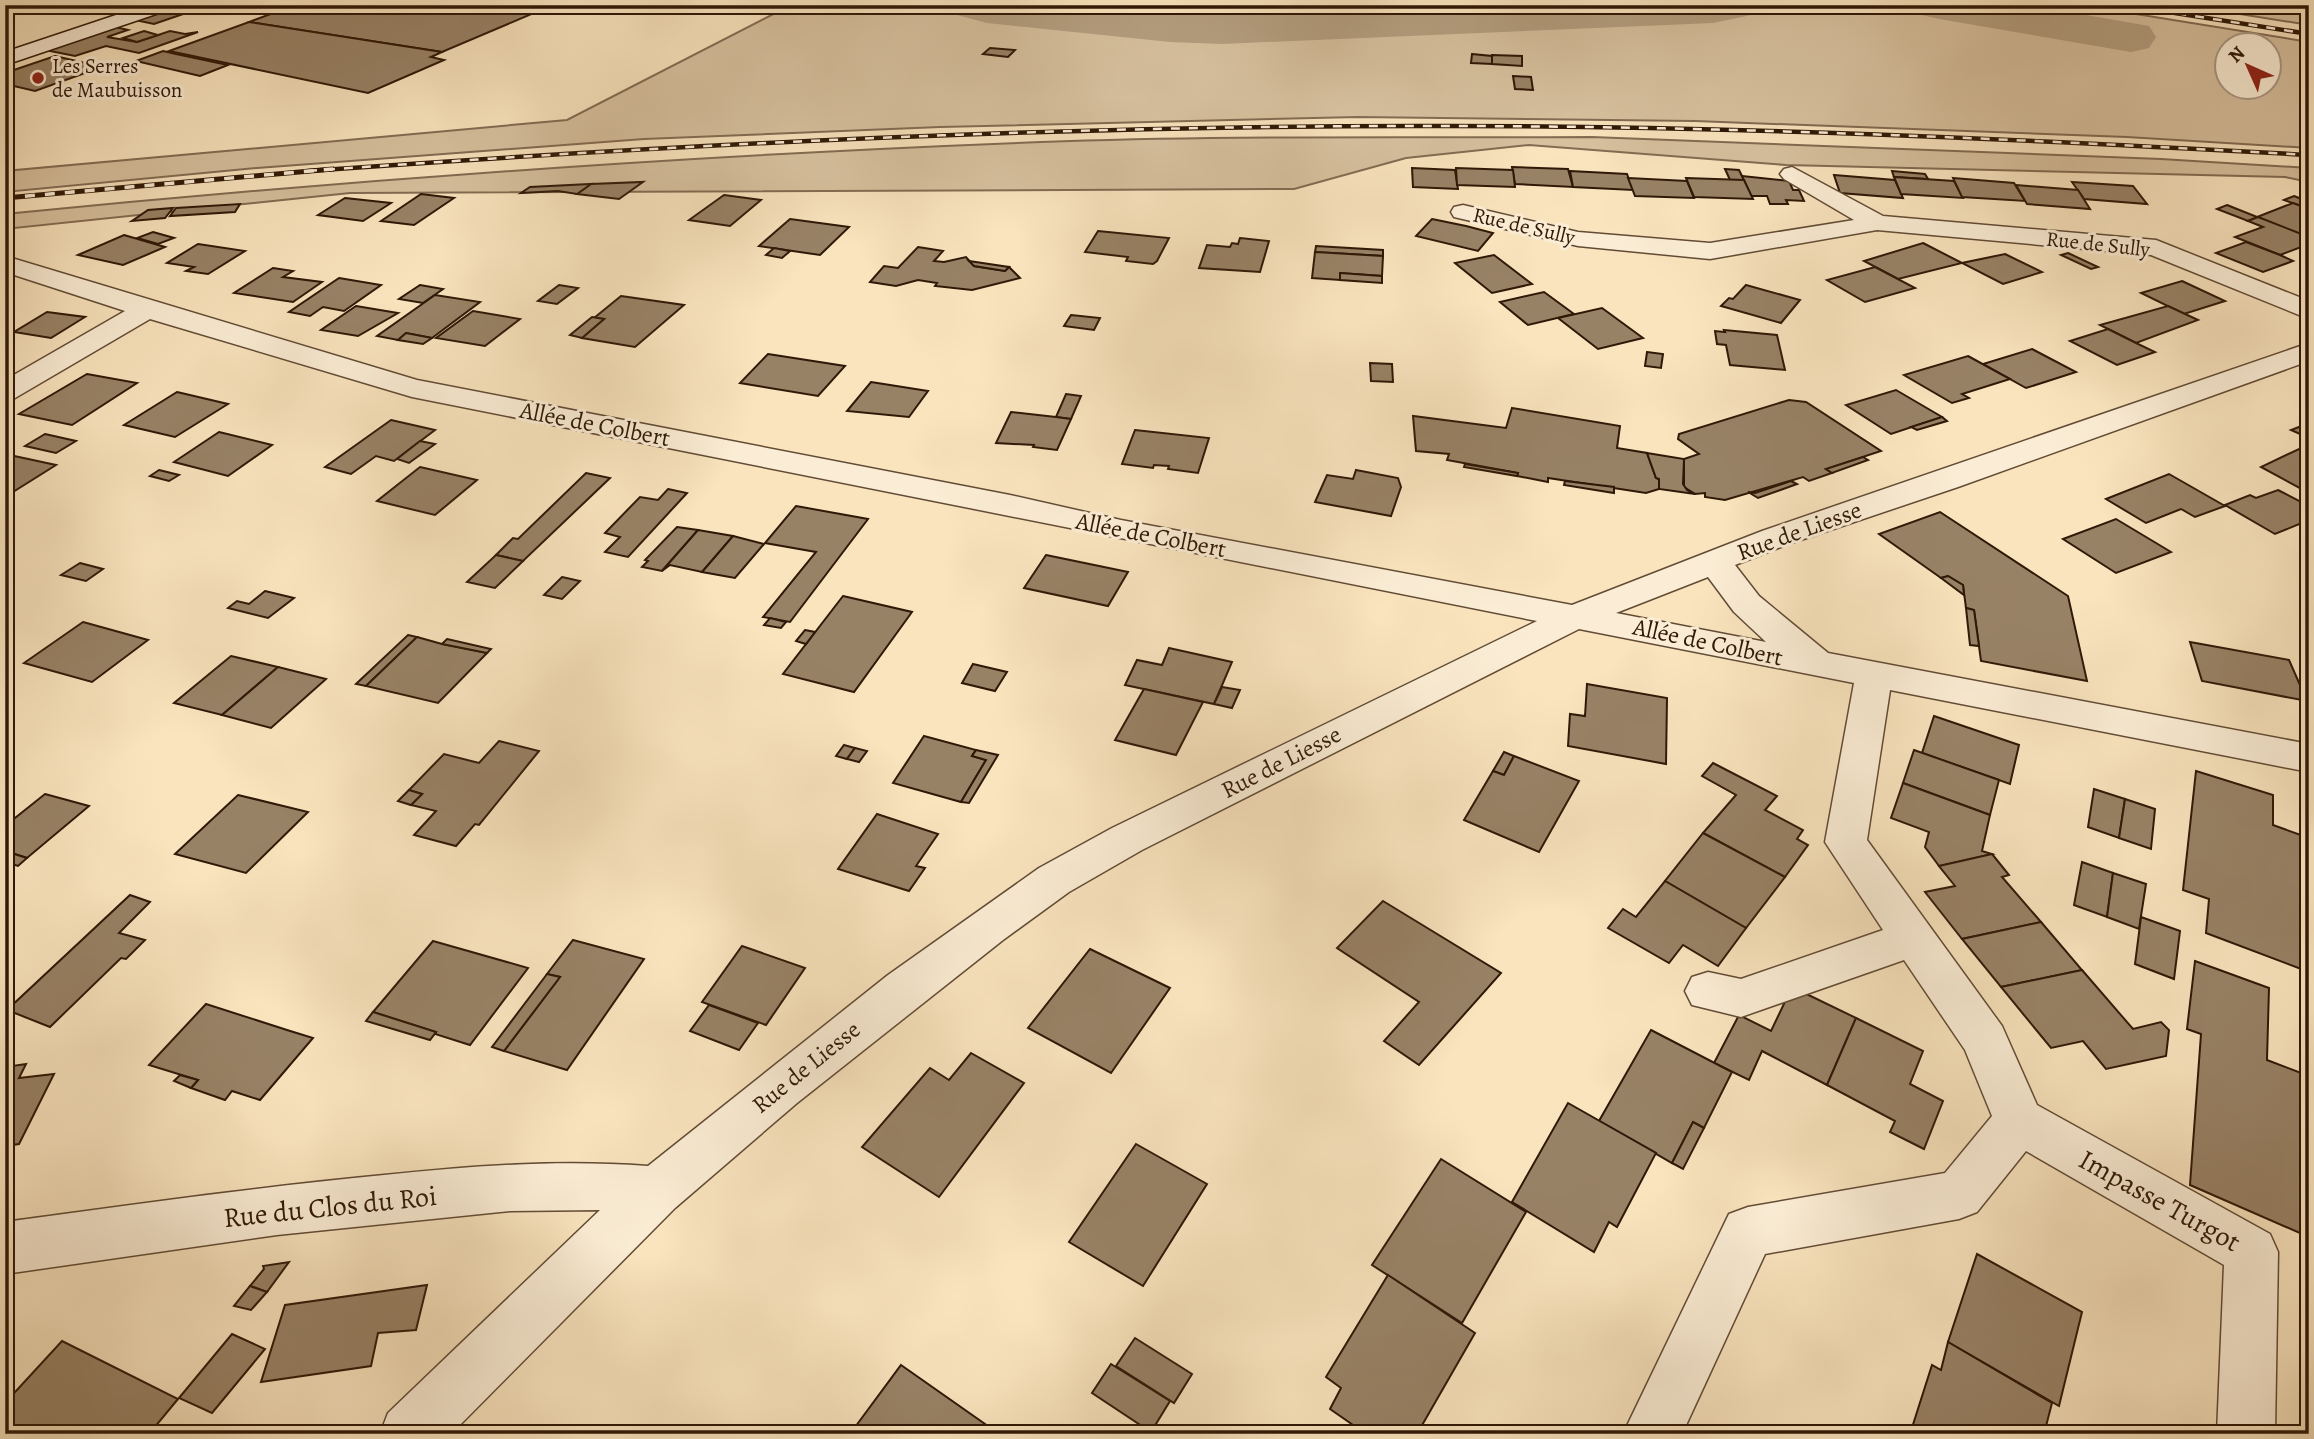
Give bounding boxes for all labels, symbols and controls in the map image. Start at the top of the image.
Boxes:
north arrow [2212,32,2282,102]
text: N [2223,40,2251,69]
place label: Les Serres de Maubuisson [52,52,182,104]
marker: Les Serres de Maubuisson [30,70,46,86]
street label: Rue de Sully [1470,201,1578,251]
street label: Rue de Sully [2045,225,2152,263]
street label: Allée de Colbert [516,394,673,454]
street label: Rue de Liesse [1732,494,1866,568]
street label: Allée de Colbert [1072,505,1229,565]
street label: Allée de Colbert [1629,610,1786,673]
street label: Rue de Liesse [1216,718,1346,806]
street label: Rue de Liesse [745,1013,867,1121]
street label: Impasse Turgot [2072,1141,2247,1261]
street label: Rue du Clos du Roi [222,1177,439,1237]

